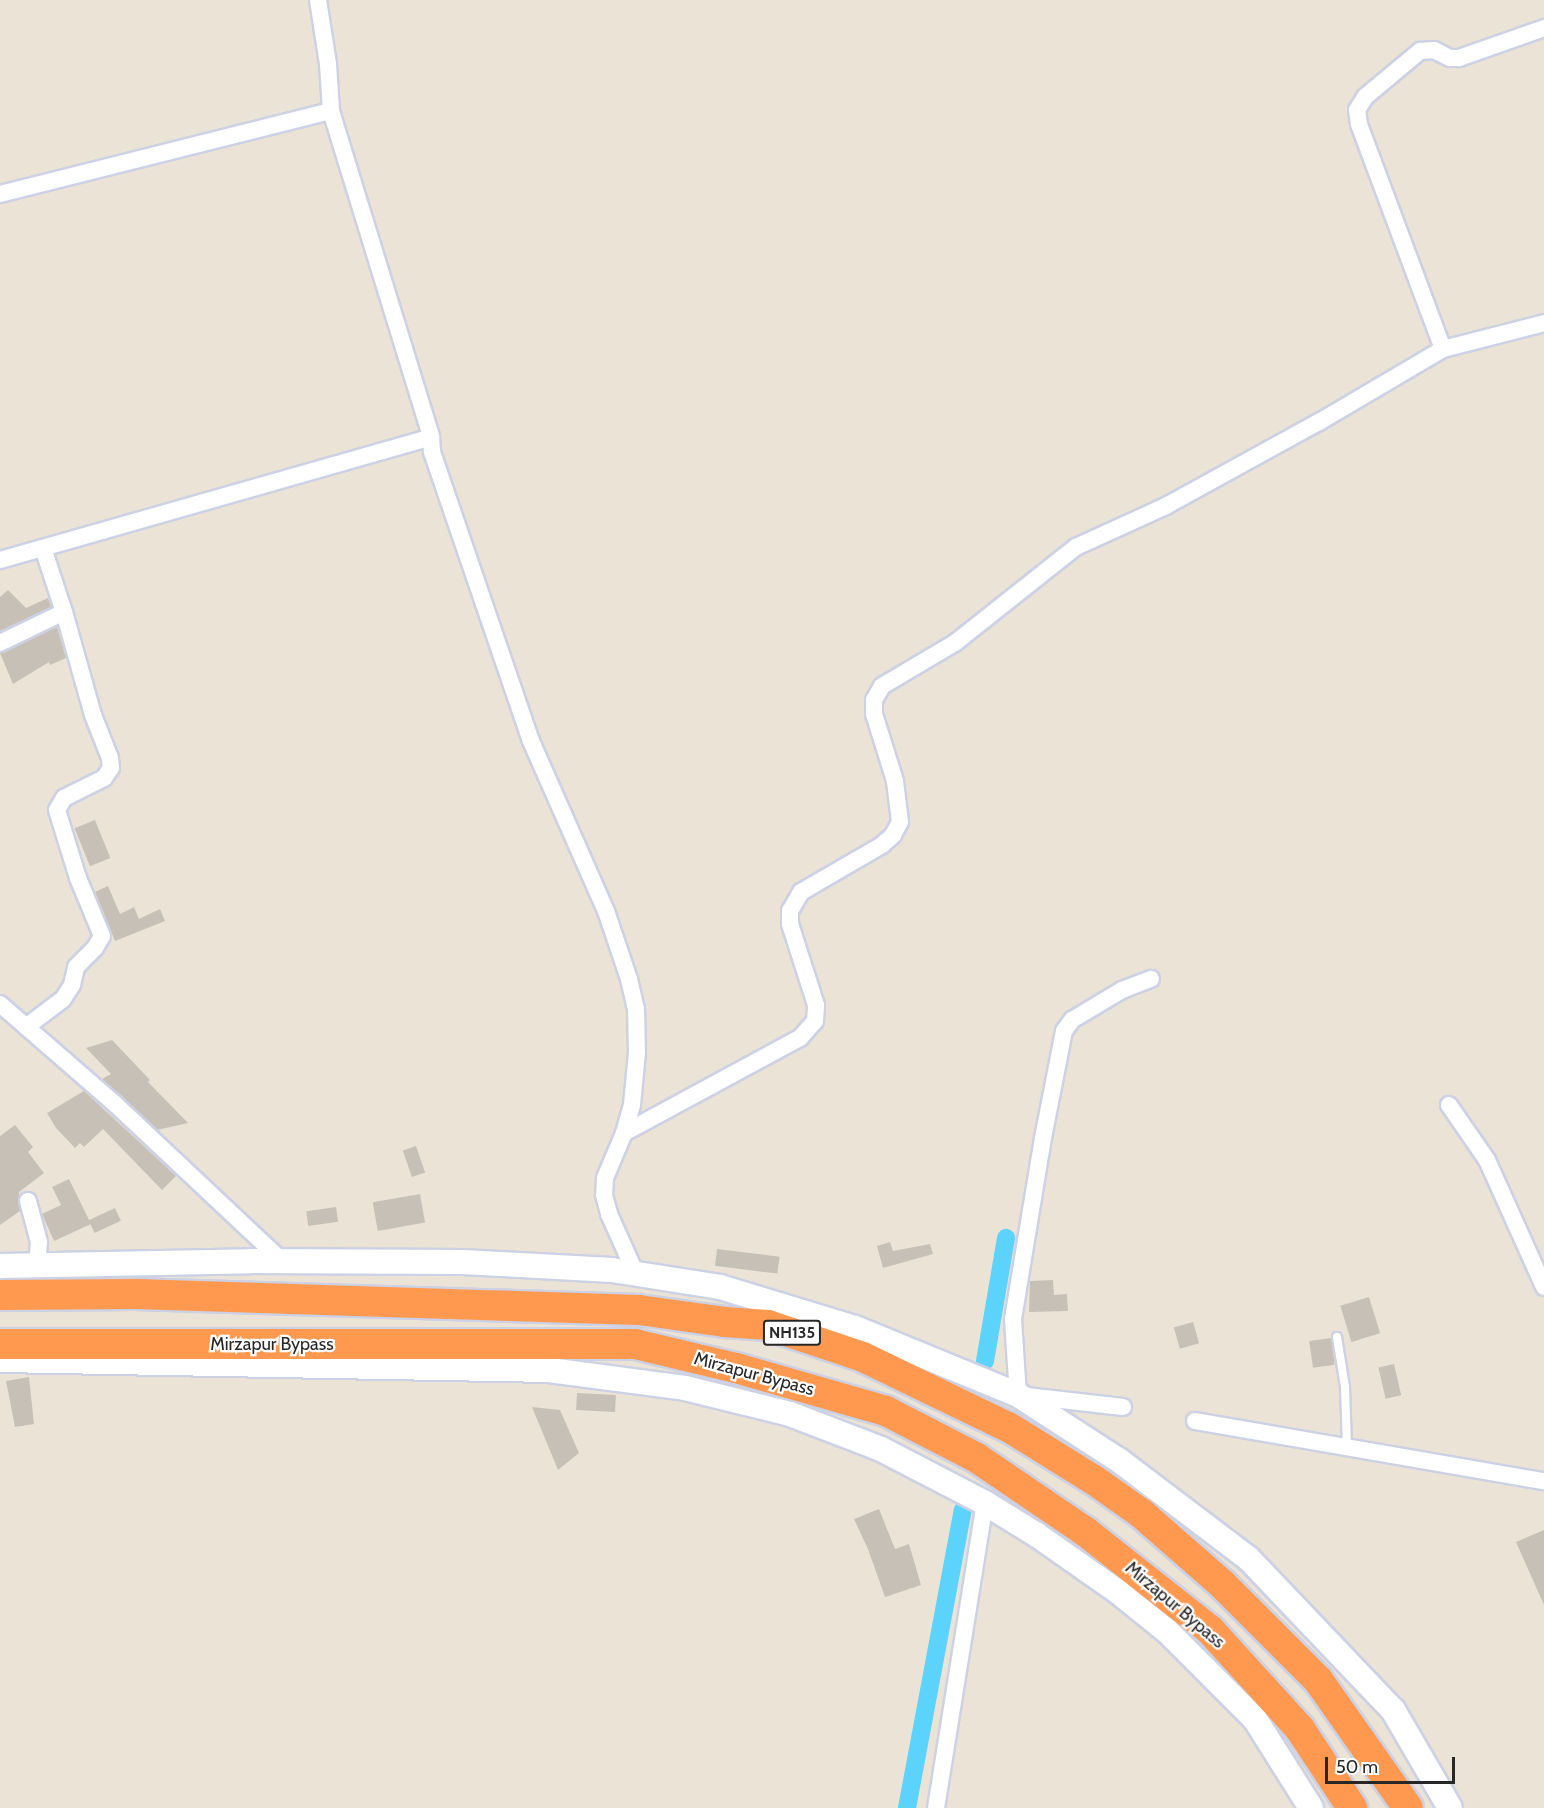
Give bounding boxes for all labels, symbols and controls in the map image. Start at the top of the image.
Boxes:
road number: NH135 [762,1320,822,1346]
street label: Mirzapur Bypass [210,1333,334,1355]
street label: Mirzapur Bypass [692,1348,816,1400]
street label: Mirzapur Bypass [1121,1557,1229,1653]
scale bar [1328,1745,1458,1783]
text: 50 m [1336,1756,1378,1778]

